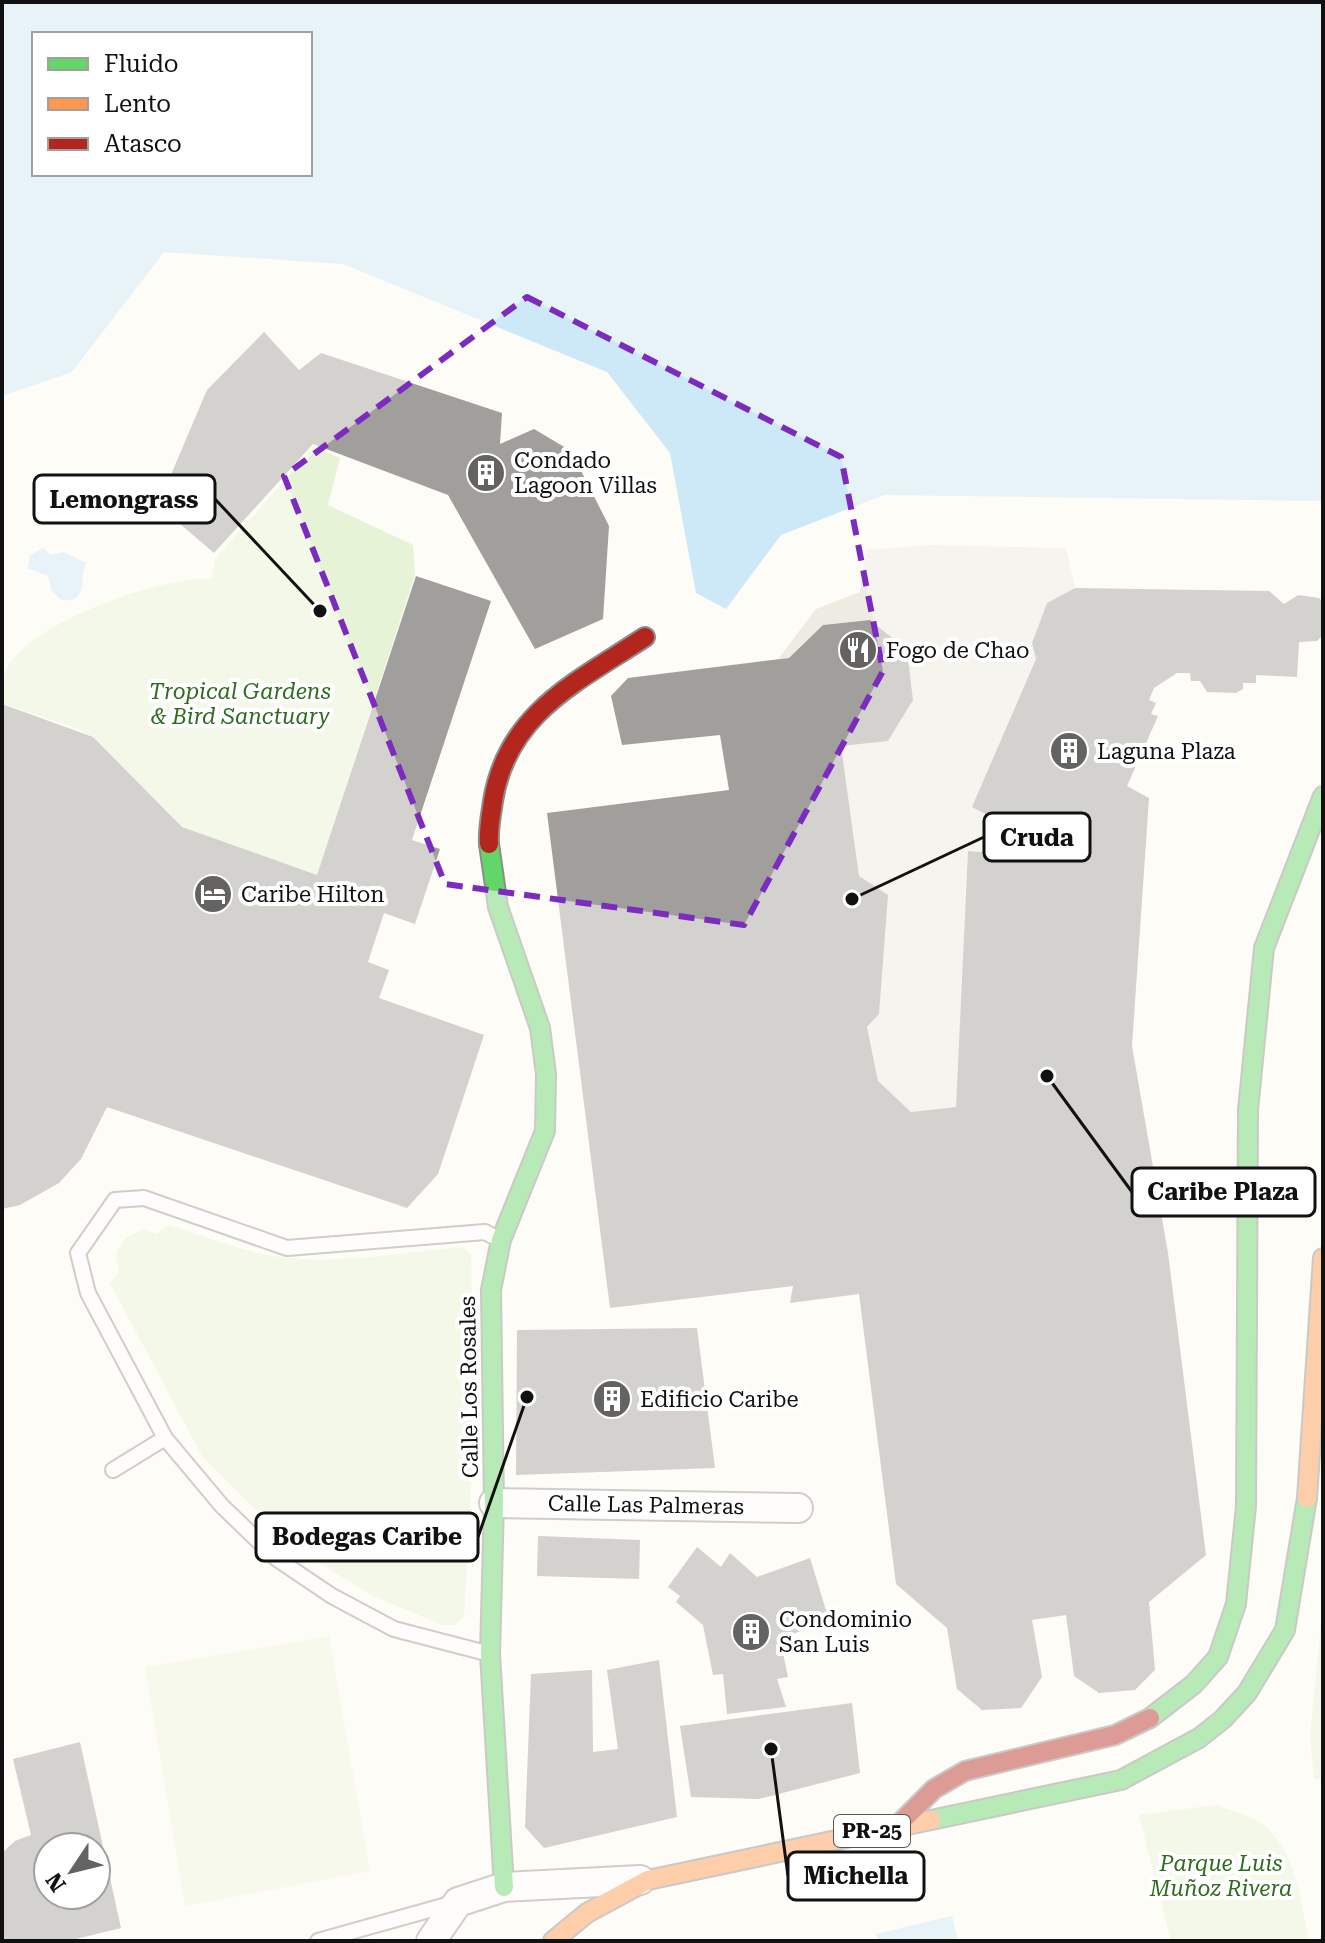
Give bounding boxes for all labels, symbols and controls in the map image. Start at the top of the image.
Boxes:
legend [32,32,312,176]
text: Fluido [104,50,179,78]
text: Lento [104,90,171,118]
text: Atasco [104,130,182,158]
place label: Condado Lagoon Villas [514,448,657,498]
building icon: Condado Lagoon Villas [465,452,507,494]
callout: Lemongrass [34,475,215,523]
text: Lemongrass [50,486,198,514]
restaurant icon: Fogo de Chao [837,629,879,671]
place label: Fogo de Chao [886,638,1030,663]
park label: Tropical Gardens & Bird Sanctuary [149,679,331,729]
building icon: Laguna Plaza [1048,730,1090,772]
place label: Laguna Plaza [1097,739,1236,764]
callout: Cruda [984,813,1090,861]
text: Cruda [1000,824,1074,852]
hotel icon: Caribe Hilton [192,873,234,915]
place label: Caribe Hilton [241,882,384,907]
callout: Caribe Plaza [1132,1168,1315,1216]
text: Caribe Plaza [1147,1178,1299,1206]
street label: Calle Los Rosales [455,1296,483,1478]
building icon: Edificio Caribe [591,1378,633,1420]
place label: Edificio Caribe [640,1387,799,1412]
street label: Calle Las Palmeras [548,1491,744,1519]
callout: Bodegas Caribe [256,1513,478,1561]
text: Bodegas Caribe [272,1523,462,1551]
place label: Condominio San Luis [779,1607,912,1657]
building icon: Condominio San Luis [730,1611,772,1653]
road number: PR-25 [834,1815,910,1847]
north arrow [32,1831,112,1911]
park label: Parque Luis Muñoz Rivera [1149,1851,1292,1901]
callout: Michella [788,1852,924,1900]
text: Michella [804,1862,908,1890]
text: N [41,1868,71,1896]

